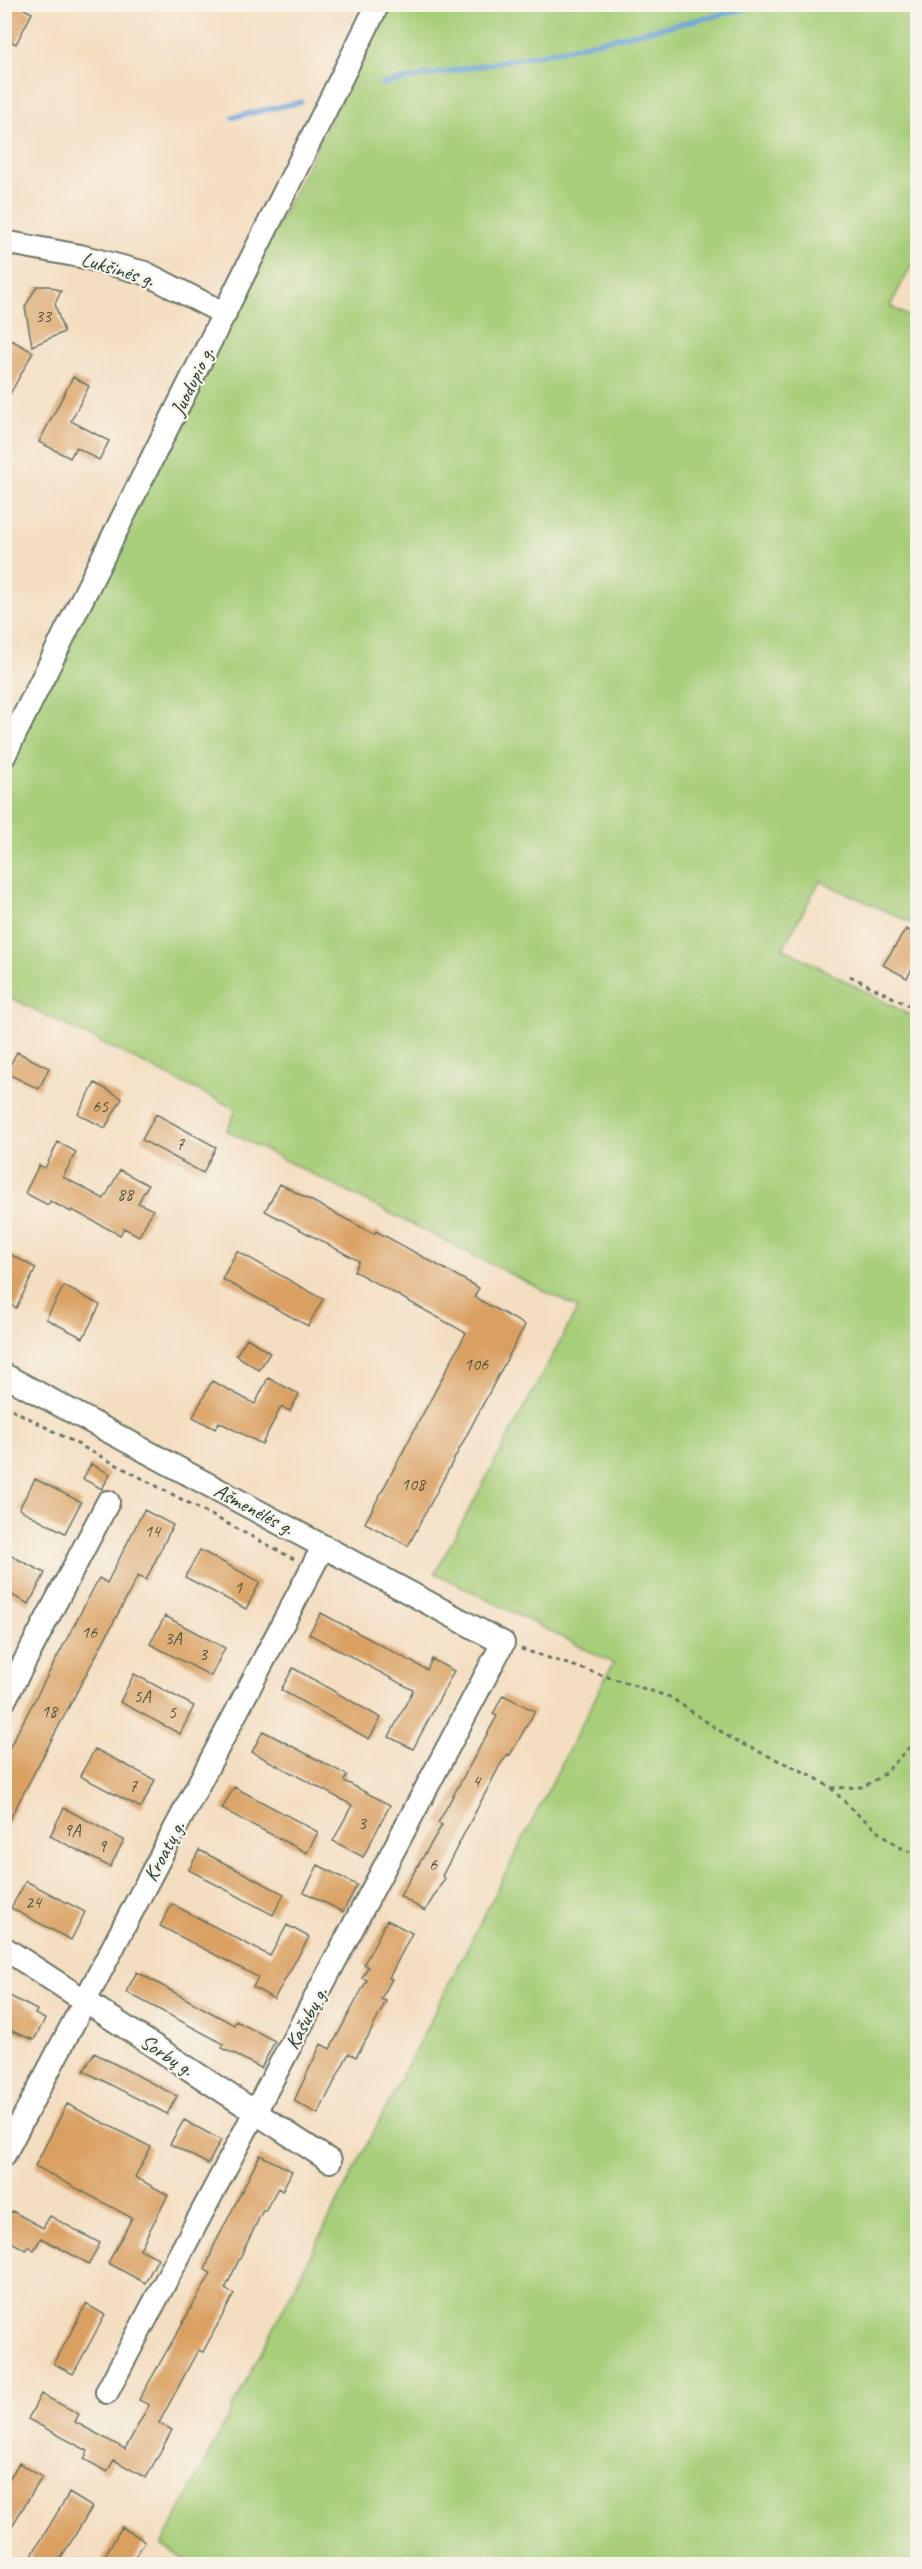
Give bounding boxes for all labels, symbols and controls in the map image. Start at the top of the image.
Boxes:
street label: Lukšinės g. [78,246,158,293]
house number: 33 [35,305,53,327]
street label: Juodupio g. [164,342,220,420]
house number: 65 [92,1095,109,1117]
house number: 7 [176,1133,185,1155]
house number: 88 [117,1183,135,1205]
house number: 106 [464,1353,489,1375]
house number: 108 [401,1473,427,1495]
street label: Ašmenėlės g. [210,1477,299,1541]
house number: 14 [144,1520,162,1542]
house number: 1 [234,1576,243,1598]
house number: 16 [81,1621,98,1643]
house number: 3A [164,1627,183,1649]
house number: 3 [199,1643,209,1665]
house number: 5A [133,1685,152,1707]
house number: 18 [41,1700,59,1722]
house number: 5 [168,1701,177,1723]
house number: 4 [472,1770,482,1792]
house number: 7 [129,1775,138,1797]
house number: 3 [358,1812,368,1834]
street label: Kroatų g. [137,1815,191,1886]
house number: 9A [63,1819,82,1841]
house number: 9 [98,1835,108,1857]
house number: 6 [429,1853,438,1875]
house number: 24 [25,1891,43,1913]
street label: Kašubų g. [279,1982,334,2054]
street label: Sorbų g. [135,2028,199,2082]

